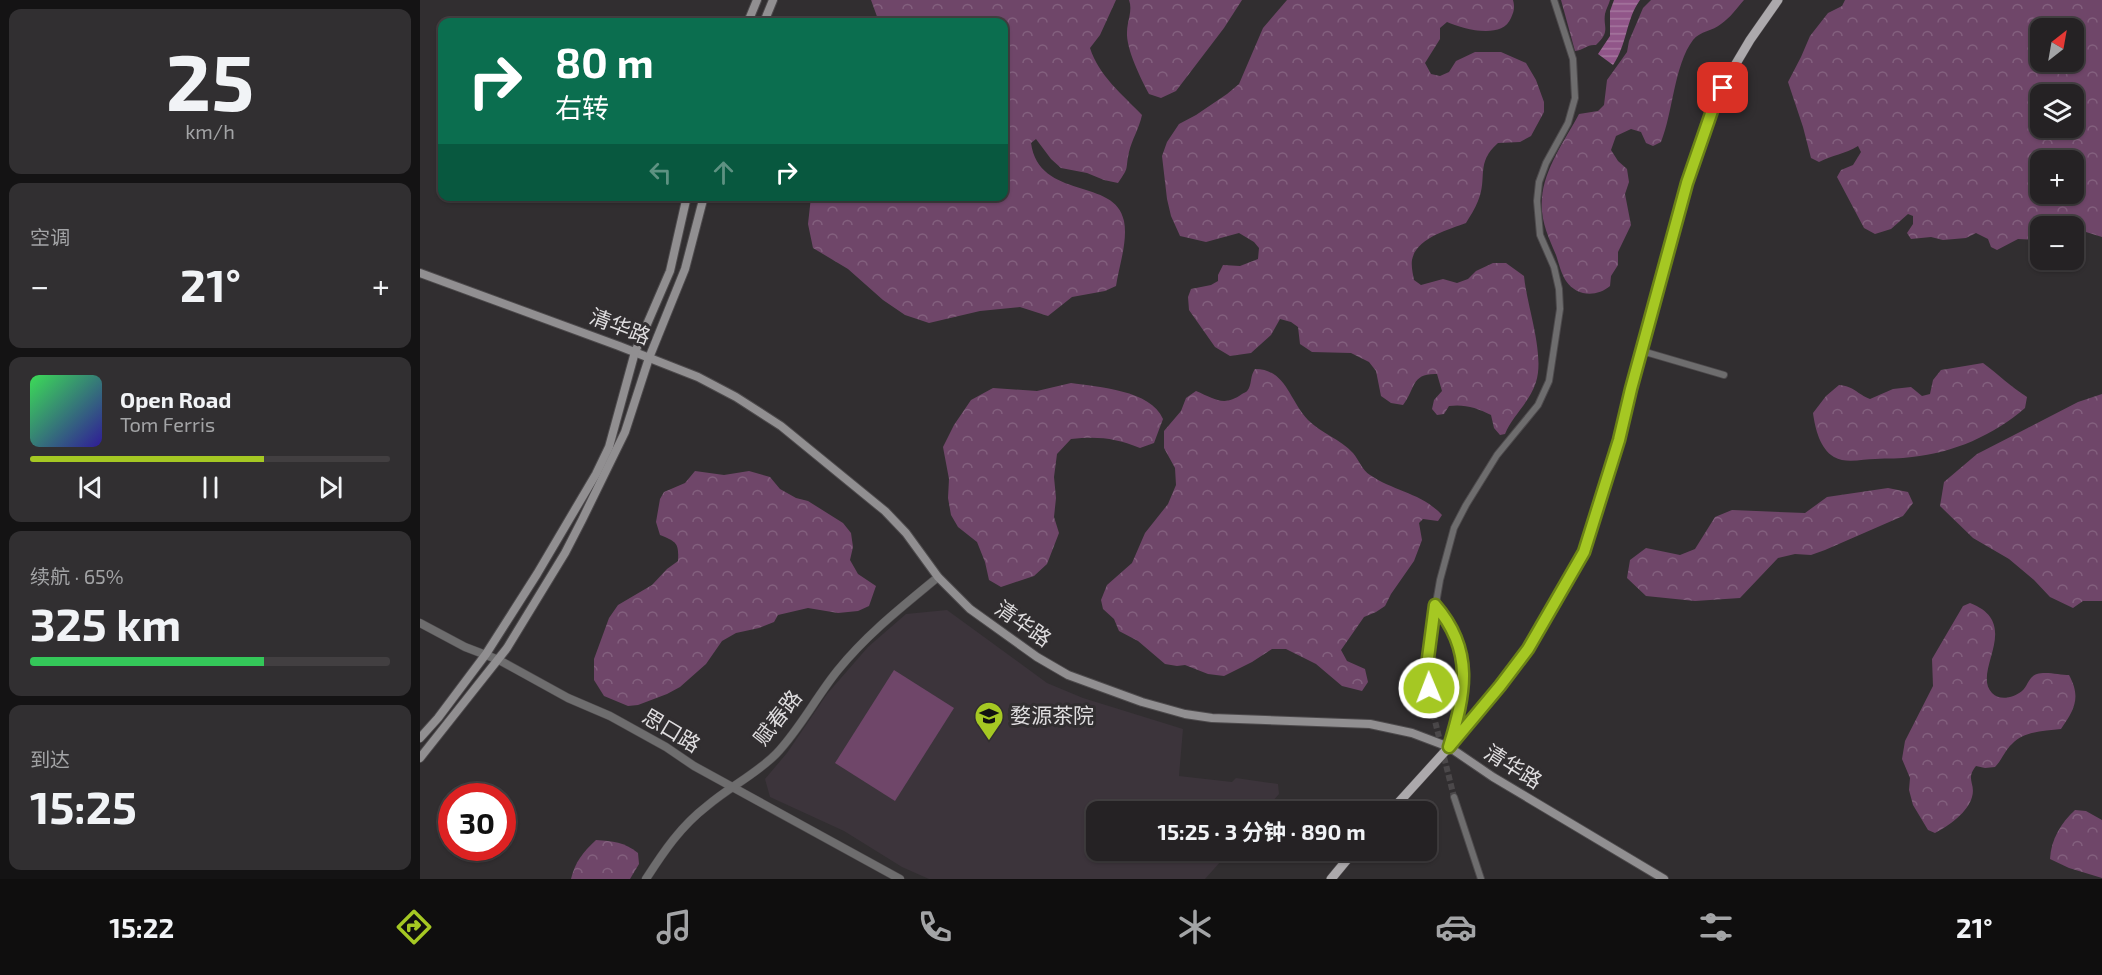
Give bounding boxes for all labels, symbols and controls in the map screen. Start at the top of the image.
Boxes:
north arrow [2030,18,2084,72]
map controls [2030,18,2084,270]
text: 25 [166,33,254,127]
text: 80 m [555,36,654,86]
icon: right [456,42,534,120]
pin [1697,62,1748,113]
icon: arrive [1706,71,1739,104]
button: layers [2030,84,2084,138]
text: 右转 [555,91,609,123]
text: km/h [185,119,235,143]
button: + [2030,150,2084,204]
icon: left [644,156,677,189]
icon: ahead [707,156,740,189]
icon: right [770,156,803,189]
button: − [2030,216,2084,270]
text: 空调 [30,225,70,249]
text: 21° [180,257,241,311]
text: − [30,265,49,305]
text: + [372,265,390,305]
street label: 清华路 [587,303,654,349]
text: Open Road [120,386,232,412]
text: Tom Ferris [120,412,215,436]
icon: previous [74,471,107,504]
icon: pause [194,471,227,504]
icon: next [314,471,347,504]
text: 续航 · 65% [30,564,124,588]
street label: 清华路 [991,594,1057,651]
text: 325 km [30,596,181,650]
position arrow [1397,656,1461,720]
street label: 赋春路 [748,685,806,750]
school or university icon: 婺源茶院 [973,700,1005,742]
place label: 婺源茶院 [1010,702,1094,727]
street label: 思口路 [638,703,705,757]
street label: 清华路 [1480,738,1547,793]
text: 到达 [30,747,70,771]
text: 15:25 [30,779,137,833]
speed limit sign: 30 [438,783,516,861]
text: 15:25 · 3 分钟 · 890 m [1157,818,1366,844]
icon: directions [393,906,435,948]
icon: music [653,906,695,948]
icon: phone [914,906,956,948]
icon: climate [1174,906,1216,948]
icon: car [1435,906,1477,948]
icon: filters [1695,906,1737,948]
text: 15:22 [109,911,174,943]
text: 21° [1956,911,1993,943]

